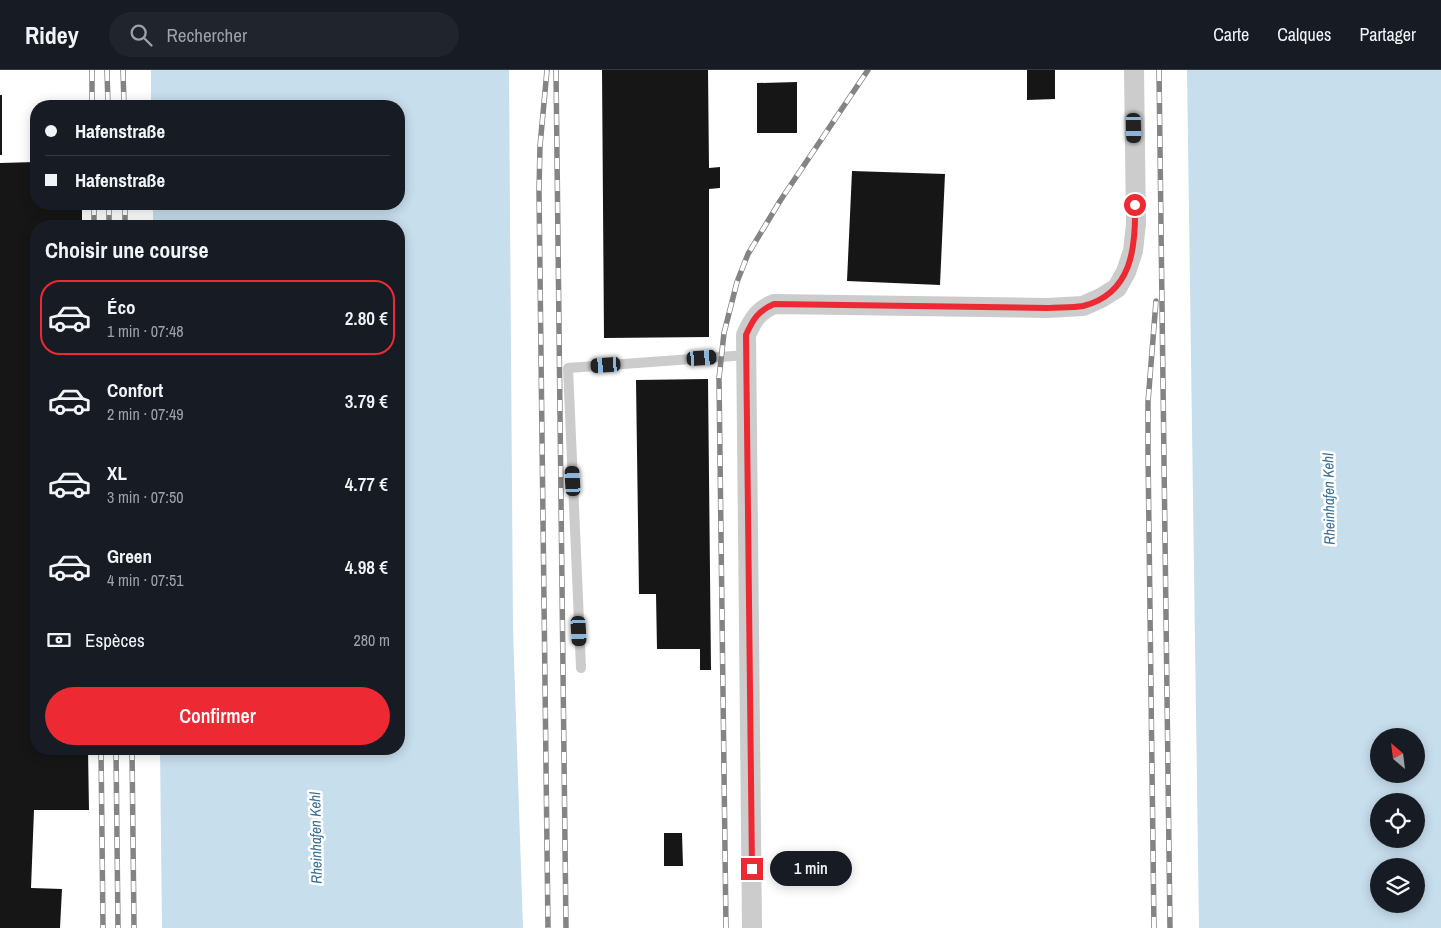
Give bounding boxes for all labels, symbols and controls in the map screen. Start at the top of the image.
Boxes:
search box [109,12,459,57]
text: Ridey [25,19,79,51]
icon: search [127,21,155,49]
text: Rechercher [167,22,247,48]
text: Carte [1213,22,1249,47]
text: Calques [1277,22,1331,47]
text: Partager [1359,22,1416,47]
car [1126,113,1141,143]
text: Hafenstraße [75,118,165,144]
text: Hafenstraße [75,167,165,193]
route start [1124,194,1146,216]
text: Choisir une course [45,235,208,265]
text: Éco [107,294,136,320]
icon: car [47,295,92,340]
text: 2.80 € [345,305,388,331]
text: 1 min · 07:48 [107,320,184,342]
car [686,349,717,367]
car [590,356,621,374]
text: Confort [107,377,163,403]
icon: car [47,378,92,423]
text: 3.79 € [345,388,388,414]
text: 2 min · 07:49 [107,403,184,425]
water label: Rheinhafen Kehl [1317,453,1340,545]
text: XL [107,460,127,486]
icon: car [47,461,92,506]
car [564,466,581,496]
text: 4.77 € [345,471,388,497]
text: 3 min · 07:50 [107,486,184,508]
text: Green [107,543,152,569]
icon: car [47,544,92,589]
text: 4.98 € [345,554,388,580]
text: 4 min · 07:51 [107,569,184,591]
car [570,616,587,646]
icon: cash [45,626,73,654]
text: Espèces [85,627,145,653]
text: 280 m [354,629,390,651]
button: Confirmer [45,687,390,745]
north arrow [1370,728,1425,782]
map controls [1370,728,1425,913]
water label: Rheinhafen Kehl [304,792,327,884]
button: locate [1370,793,1425,848]
callout: 1 min [770,852,852,886]
text: 1 min [794,857,828,879]
route end [741,858,763,880]
button: layers [1370,858,1425,913]

